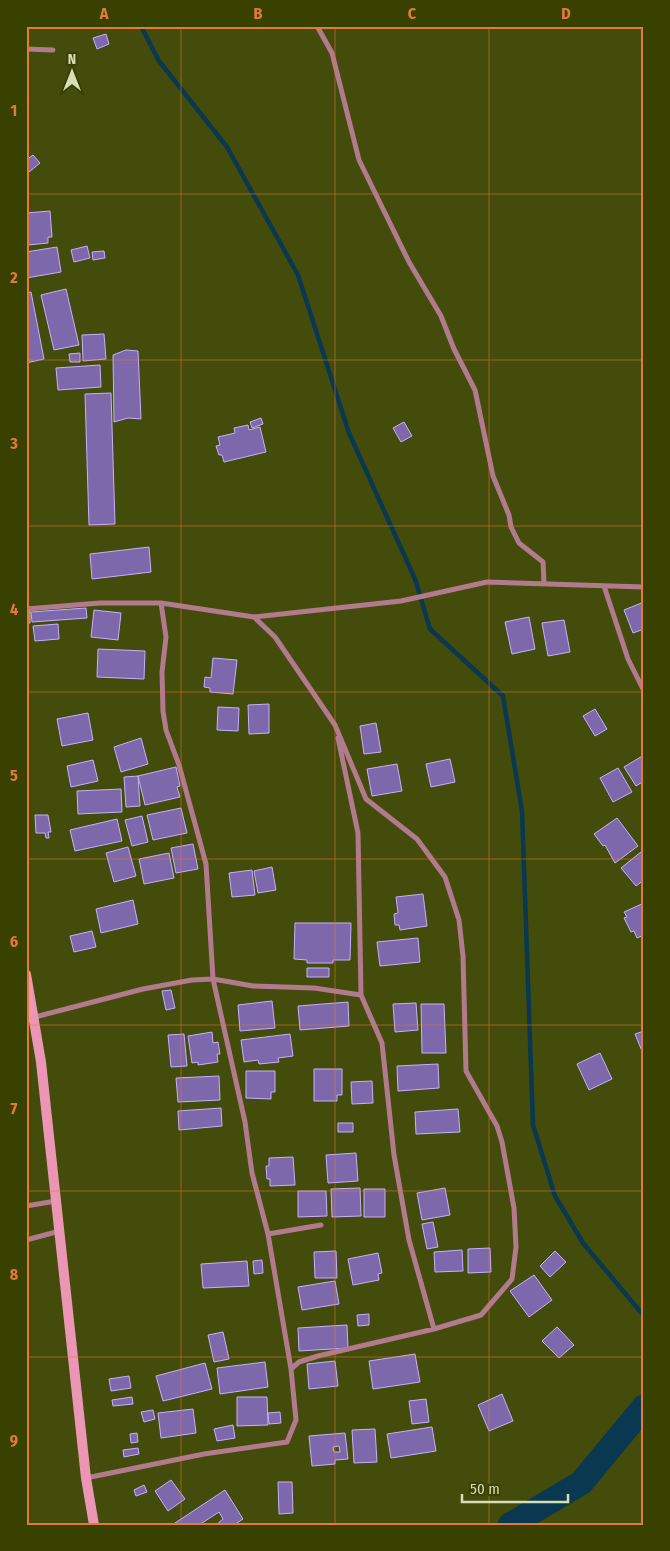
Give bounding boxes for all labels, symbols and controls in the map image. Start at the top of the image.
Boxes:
text: A [99,4,109,23]
text: B [254,4,263,23]
text: C [408,4,417,23]
text: D [561,4,571,23]
north arrow [48,48,98,98]
text: N [68,51,76,68]
text: 1 [11,101,17,120]
text: 2 [9,268,18,287]
text: 3 [9,434,18,453]
text: 4 [10,600,18,619]
text: 5 [10,766,18,785]
text: 6 [10,932,18,951]
text: 7 [11,1099,18,1118]
text: 8 [10,1265,19,1284]
text: 9 [10,1431,18,1450]
scale bar [462,1471,569,1503]
text: 50 m [470,1480,500,1498]

